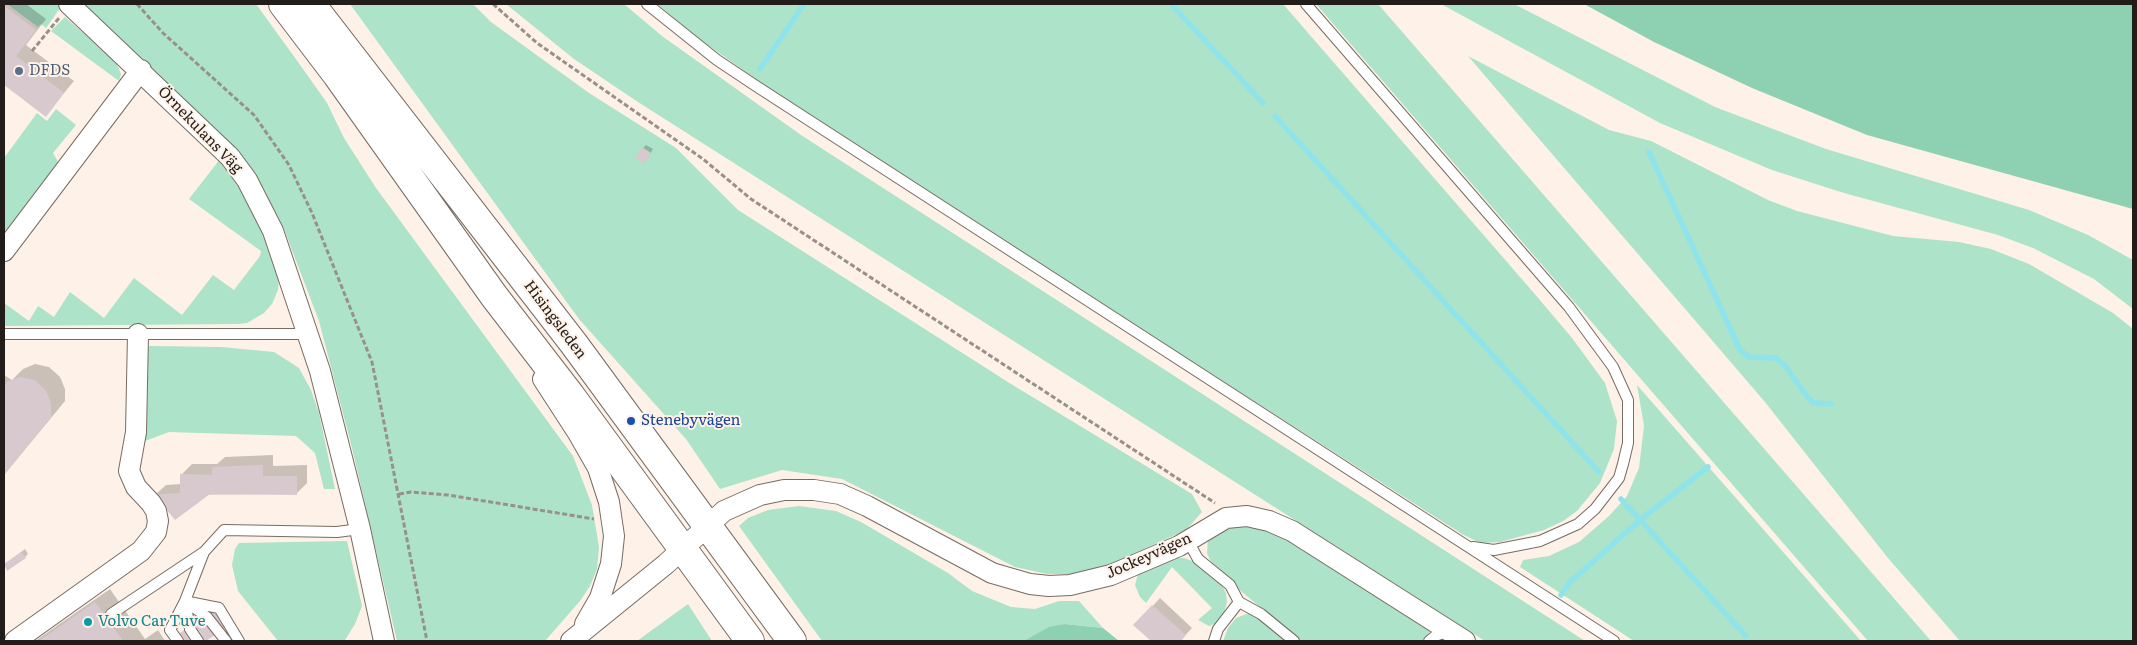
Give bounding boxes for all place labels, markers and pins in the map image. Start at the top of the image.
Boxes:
place label: DFDS [29,62,70,80]
marker: DFDS [13,65,25,77]
place label: Stenebyvägen [641,412,741,430]
marker: Stenebyvägen [625,415,637,427]
place label: Volvo Car Tuve [98,613,205,631]
marker: Volvo Car Tuve [82,616,94,628]

